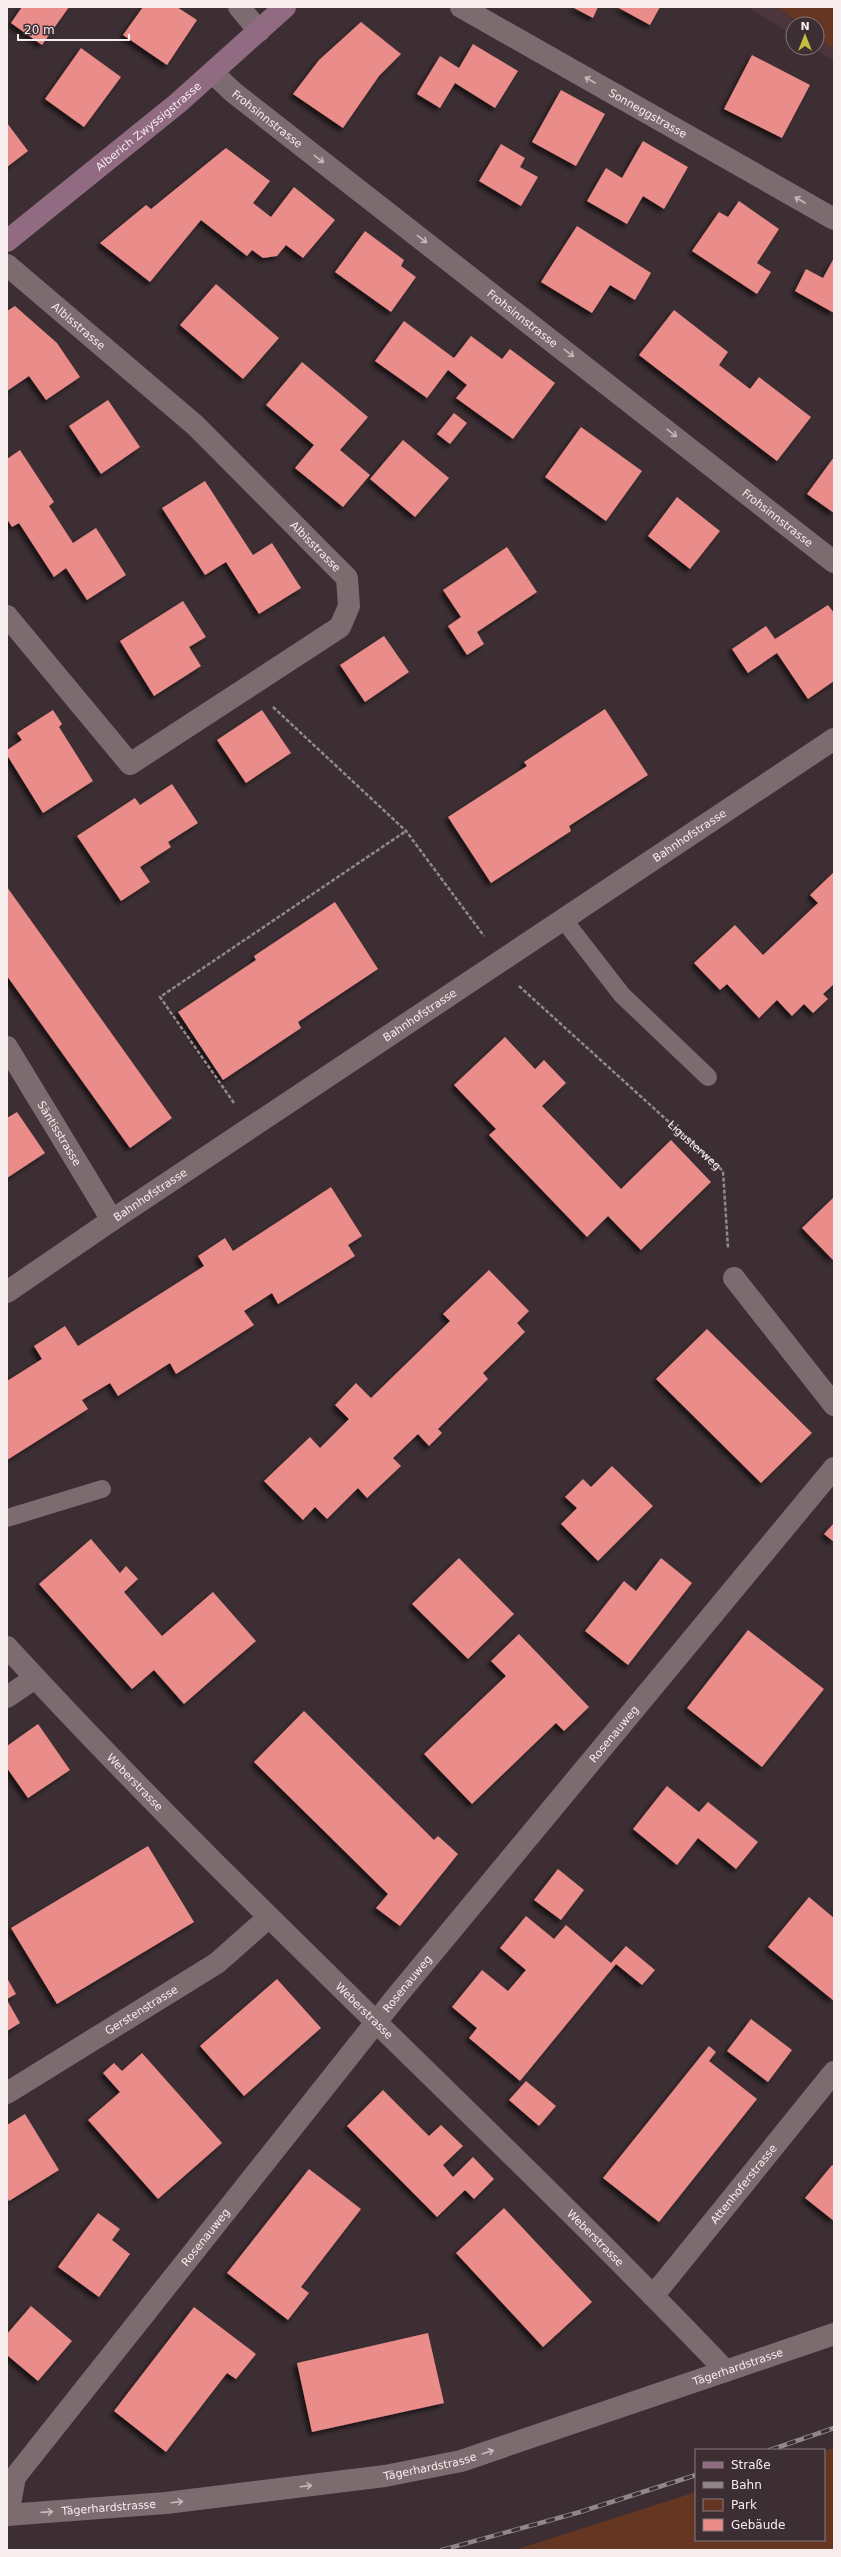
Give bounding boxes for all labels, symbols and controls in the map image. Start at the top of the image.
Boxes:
scale bar [18,16,129,42]
north arrow [785,16,825,56]
text: N [800,20,810,33]
text: 20 m [24,23,55,37]
one-way arrow [584,75,596,83]
street label: Alberich Zwyssigstrasse [93,79,204,173]
street label: Sonneggstrasse [606,86,690,141]
street label: Frohsinnstrasse [229,87,305,150]
one-way arrow [314,155,325,164]
one-way arrow [794,195,806,203]
one-way arrow [417,235,428,244]
street label: Frohsinnstrasse [485,287,560,350]
street label: Albisstrasse [49,300,108,352]
one-way arrow [563,349,574,358]
one-way arrow [666,429,677,437]
street label: Frohsinnstrasse [740,486,816,550]
street label: Albisstrasse [288,518,344,575]
street label: Bahnhofstrasse [650,806,729,864]
street label: Bahnhofstrasse [381,986,459,1044]
street label: Säntisstrasse [35,1099,84,1168]
street label: Ligusterweg [665,1118,724,1173]
street label: Bahnhofstrasse [111,1165,189,1224]
street label: Rosenauweg [587,1703,641,1765]
street label: Weberstrasse [104,1751,166,1814]
street label: Rosenauweg [380,1952,434,2015]
street label: Weberstrasse [333,1980,396,2042]
street label: Gerstenstrasse [103,1982,180,2037]
street label: Attenhoferstrasse [708,2142,780,2226]
street label: Rosenauweg [179,2206,232,2268]
street label: Weberstrasse [564,2207,627,2269]
street label: Tägerhardstrasse [690,2345,785,2389]
one-way arrow [482,2448,494,2456]
legend [695,2449,825,2541]
street label: Tägerhardstrasse [381,2450,478,2483]
text: Straße [731,2458,771,2472]
text: Bahn [731,2478,762,2492]
one-way arrow [299,2482,312,2490]
street label: Tägerhardstrasse [60,2497,157,2517]
one-way arrow [170,2498,183,2506]
text: Park [731,2498,757,2512]
one-way arrow [40,2508,53,2515]
text: Gebäude [731,2518,785,2532]

